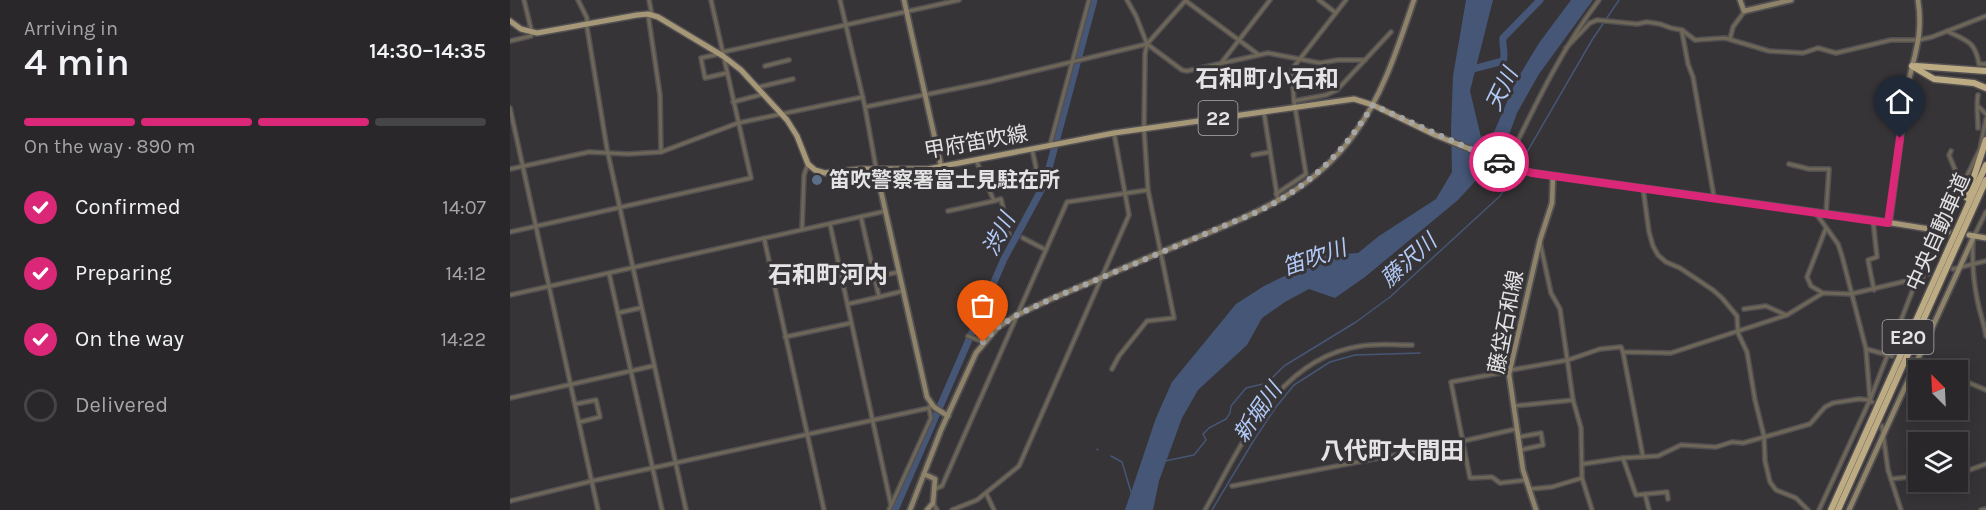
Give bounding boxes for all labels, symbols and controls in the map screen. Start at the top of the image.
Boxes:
text: Arriving in [24,17,118,40]
text: 14:30–14:35 [369,38,486,64]
text: 4 min [24,39,130,85]
water label: 天川 [1481,62,1524,115]
district label: 石和町小石和 [1195,65,1339,93]
pin [1874,76,1925,138]
icon: home [1883,85,1916,118]
road number: 22 [1198,101,1238,135]
street label: 甲府笛吹線 [922,121,1030,163]
courier [1469,132,1529,192]
text: On the way · 890 m [24,135,195,158]
icon: car [1483,146,1516,179]
place label: 笛吹警察署富士見駐在所 [829,168,1060,192]
street label: 中央自動車道 [1901,170,1975,294]
marker: 笛吹警察署富士見駐在所 [810,173,824,187]
icon: check [24,191,57,224]
text: Confirmed [75,194,181,220]
text: 14:07 [442,196,486,219]
water label: 渋川 [977,207,1021,260]
water label: 藤沢川 [1375,228,1443,292]
water label: 笛吹川 [1279,234,1352,281]
icon: check [24,257,57,290]
text: Preparing [75,260,172,286]
district label: 石和町河内 [768,261,888,289]
text: 14:12 [445,262,486,285]
street label: 藤垈石和線 [1484,268,1528,376]
pin [957,280,1008,342]
icon: bag [966,289,999,322]
road number: E20 [1882,320,1934,354]
icon: check [24,323,57,356]
text: On the way [75,326,184,352]
text: 14:22 [440,328,486,351]
north arrow [1908,360,1968,420]
map controls [1908,360,1968,492]
water label: 新堀川 [1228,376,1289,447]
text: Delivered [75,392,168,418]
button: layers [1908,432,1968,492]
district label: 八代町大間田 [1320,437,1464,465]

